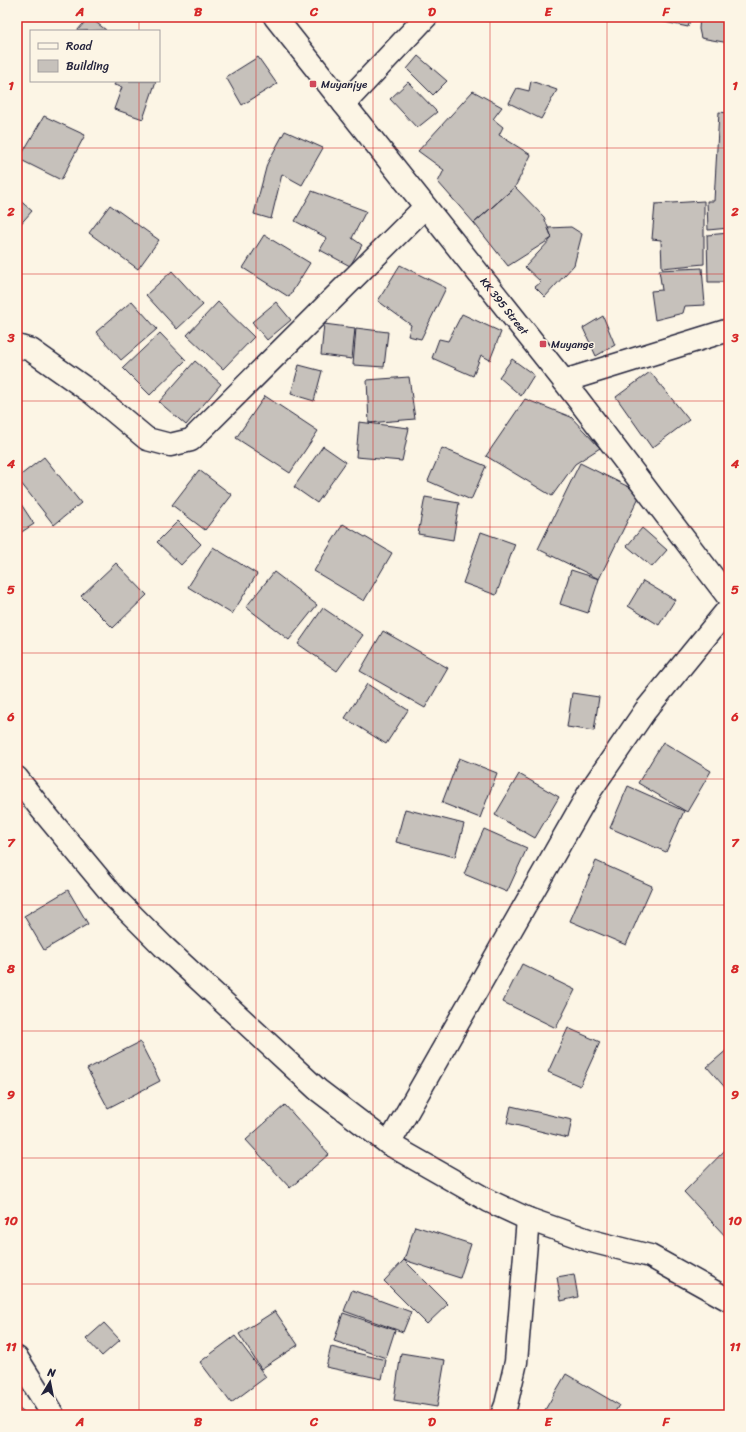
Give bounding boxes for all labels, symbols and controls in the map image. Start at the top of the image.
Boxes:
text: A [75,0,84,23]
text: B [194,0,203,23]
text: C [309,0,319,23]
text: D [428,0,436,23]
text: E [544,0,553,23]
text: F [661,0,670,23]
legend [30,30,160,82]
text: Road [66,35,93,57]
text: Building [66,55,109,77]
text: 1 [8,74,14,97]
text: 1 [732,74,738,97]
place label: Muyanjye [321,75,368,94]
marker: Muyanjye [308,79,318,89]
text: 2 [6,200,15,223]
text: 2 [730,200,739,223]
street label: KK 395 Street [475,273,534,340]
text: 3 [6,326,15,349]
text: 3 [730,326,739,349]
place label: Muyange [551,335,595,354]
marker: Muyange [538,339,548,349]
text: 4 [6,452,16,475]
text: 4 [730,452,740,475]
text: 5 [7,578,15,601]
text: 5 [731,578,739,601]
text: 6 [6,705,15,728]
text: 6 [730,705,739,728]
text: 7 [7,831,16,854]
text: 7 [731,831,740,854]
text: 8 [6,957,15,980]
text: 8 [730,957,739,980]
text: 9 [7,1083,15,1106]
text: 9 [731,1083,739,1106]
text: 10 [4,1209,18,1232]
text: 10 [728,1209,742,1232]
text: 11 [5,1335,17,1358]
text: 11 [729,1335,741,1358]
north arrow [30,1362,70,1402]
text: N [45,1362,57,1383]
text: A [75,1410,84,1432]
text: B [194,1410,203,1432]
text: C [309,1410,319,1432]
text: D [428,1410,436,1432]
text: E [544,1410,553,1432]
text: F [661,1410,670,1432]

